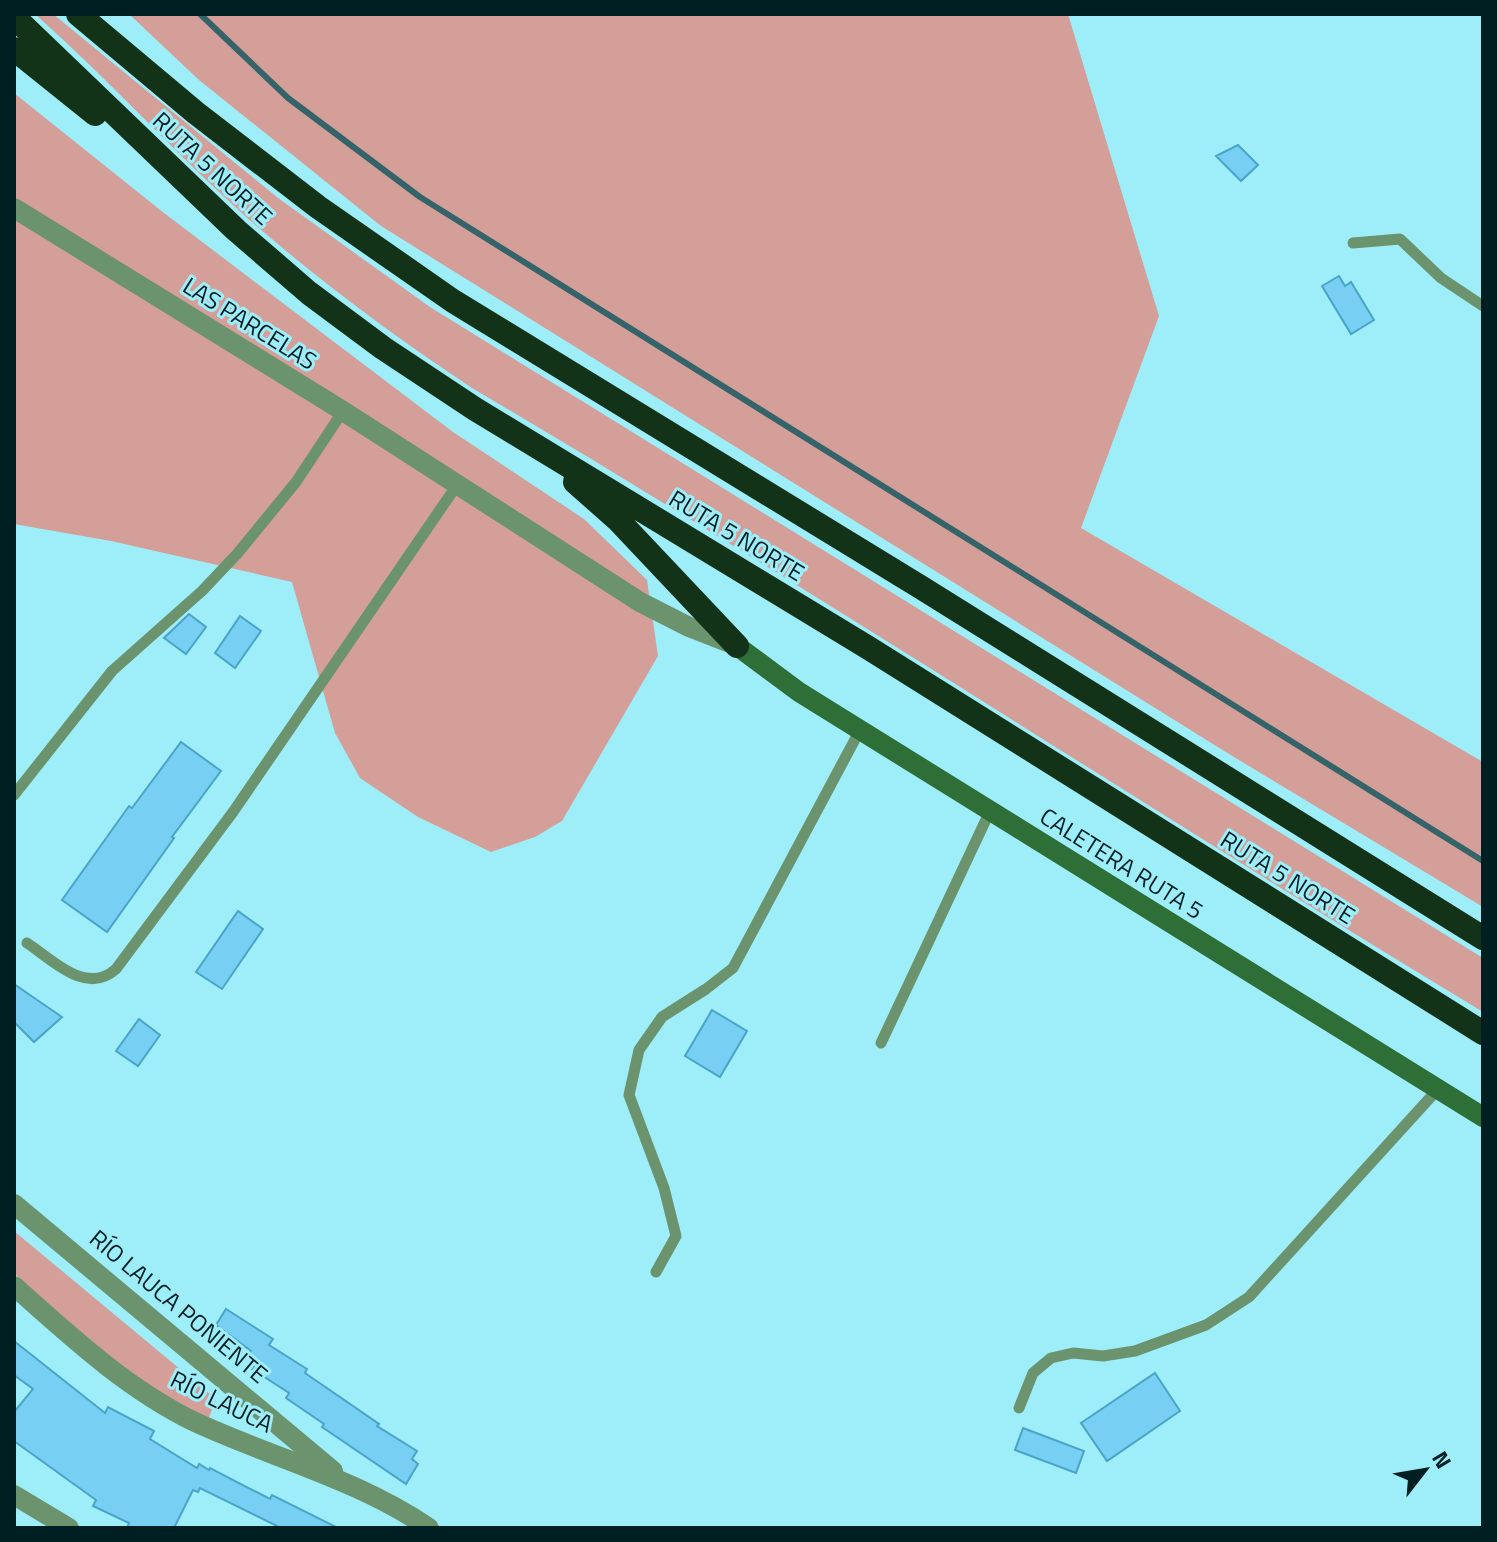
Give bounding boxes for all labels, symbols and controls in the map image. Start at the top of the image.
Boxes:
street label: RUTA 5 NORTE [145,103,281,233]
street label: LAS PARCELAS [176,268,324,378]
street label: RUTA 5 NORTE [662,480,812,590]
street label: CALETERA RUTA 5 [1033,798,1211,928]
street label: RUTA 5 NORTE [1214,821,1362,933]
street label: RÍO LAUCA PONIENTE [82,1220,276,1392]
street label: RÍO LAUCA [165,1361,279,1441]
north arrow [1385,1430,1465,1510]
text: N [1424,1444,1461,1475]

